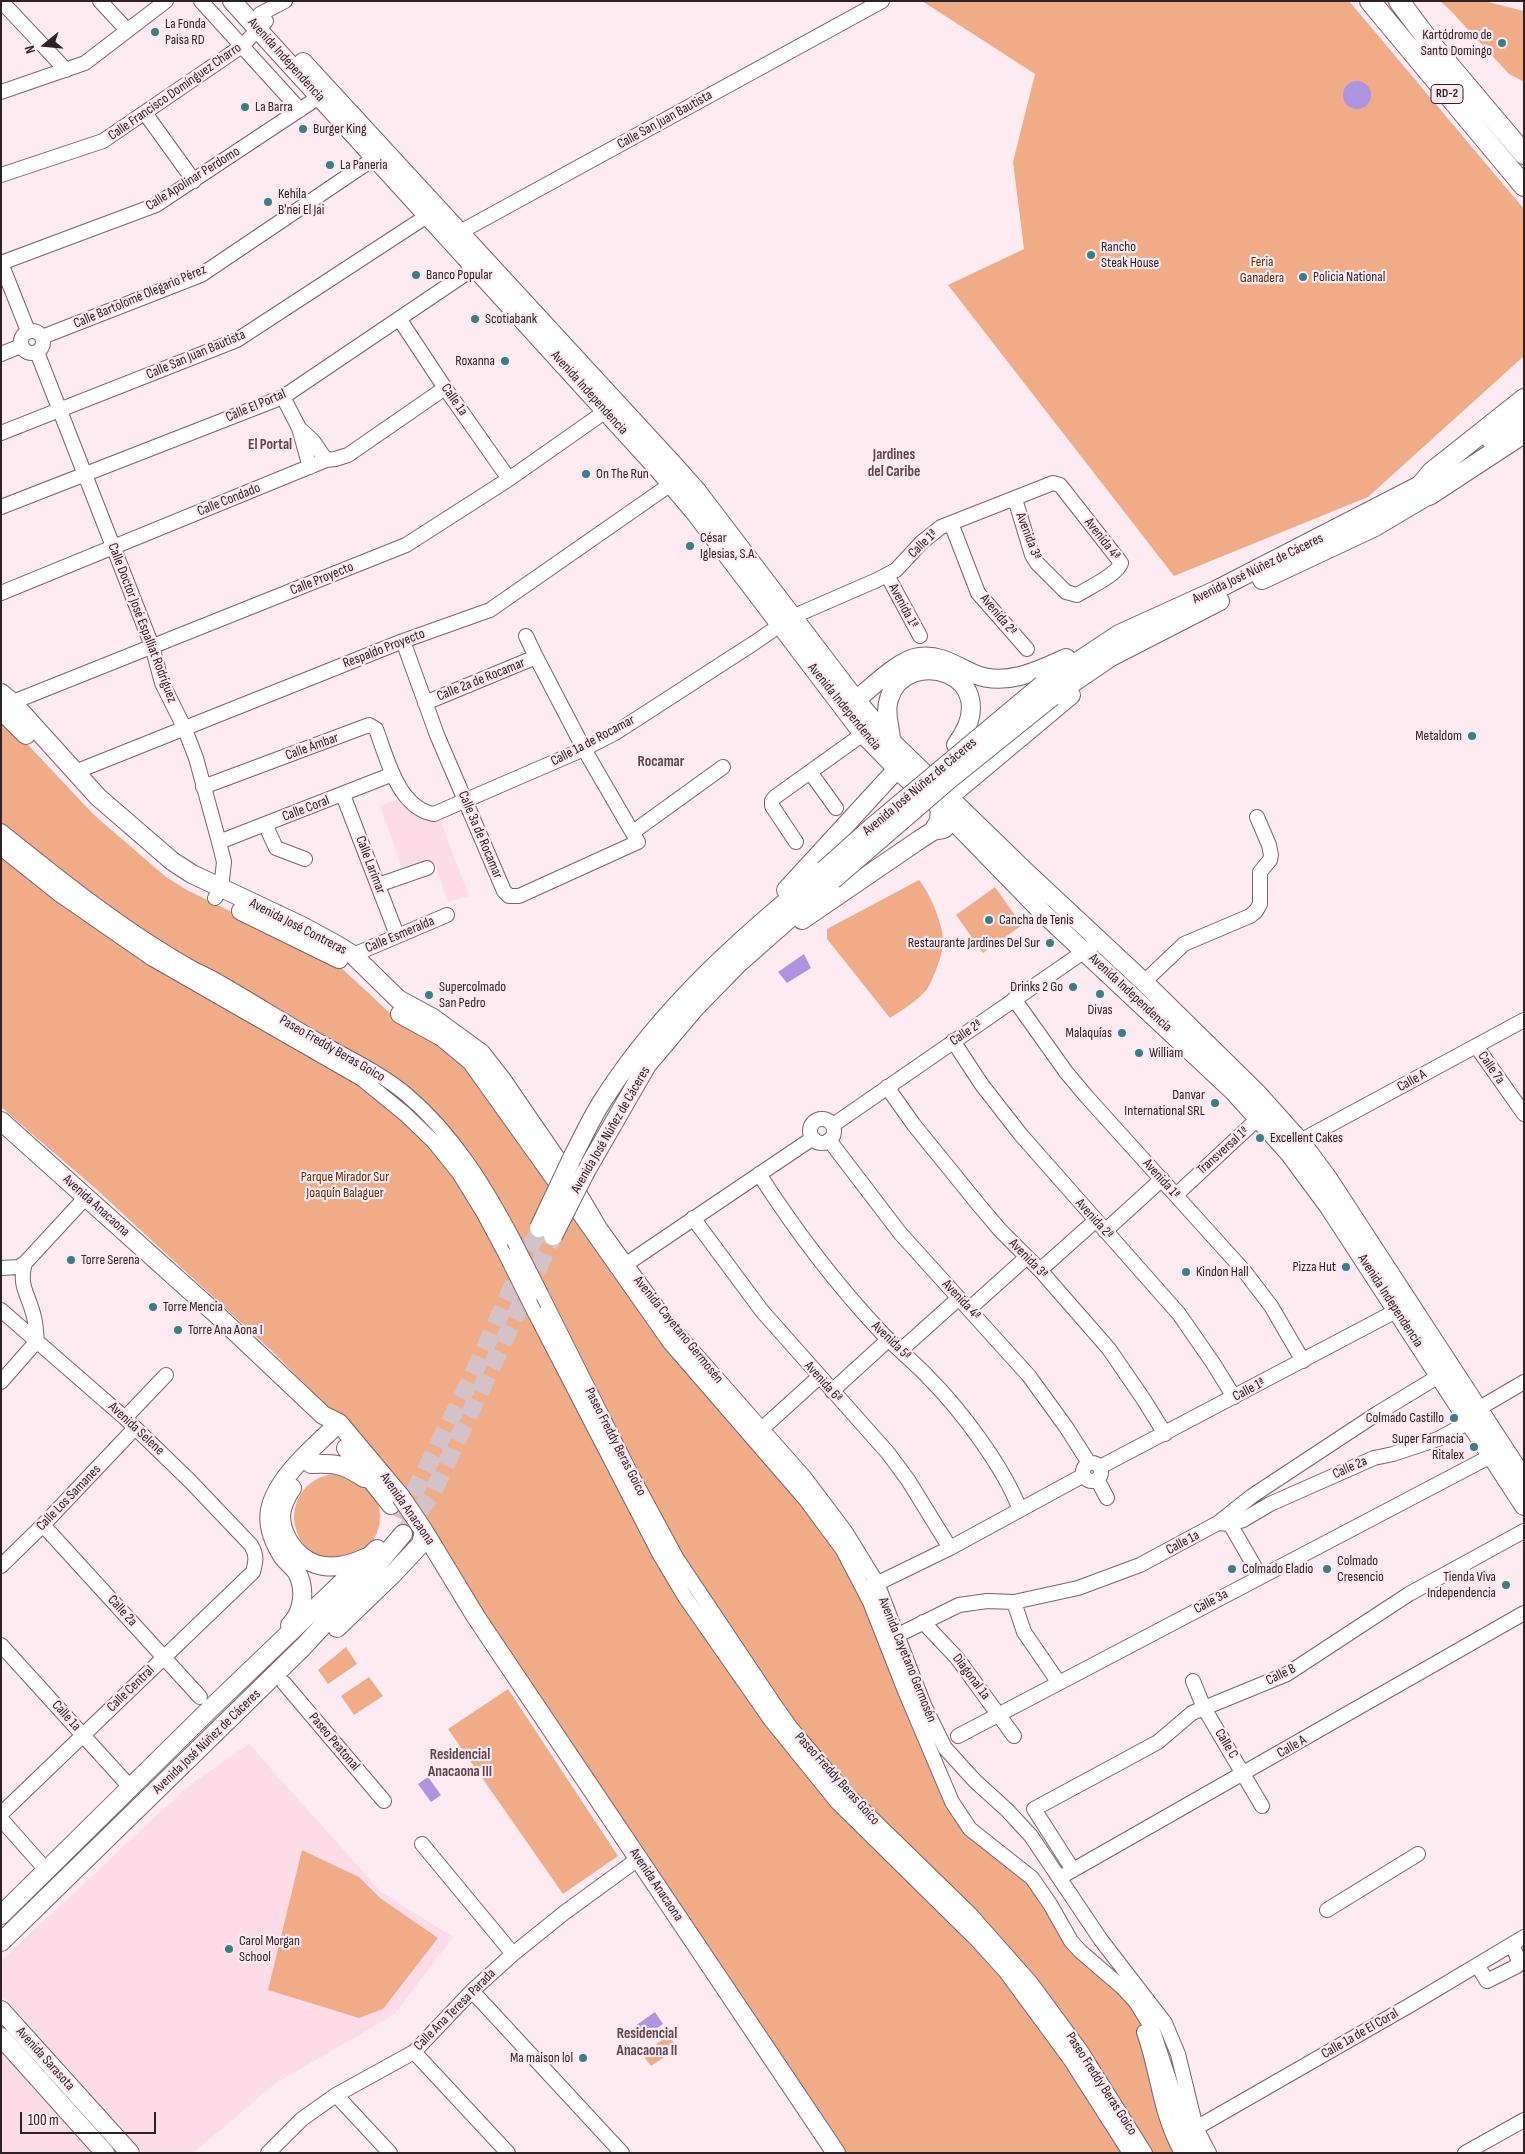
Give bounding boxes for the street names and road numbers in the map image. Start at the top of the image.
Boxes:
street label: Avenida Independencia [244,14,328,106]
street label: Calle Francisco Domínguez Charro [105,40,245,144]
road number: RD-2 [1431,85,1463,104]
street label: Calle San Juan Bautista [615,87,715,153]
street label: Calle Apolinar Perdomo [143,143,243,215]
street label: Calle Bartolomé Olegario Pérez [71,261,209,333]
street label: Calle San Juan Bautista [144,327,248,383]
street label: Avenida Independencia [547,347,631,439]
street label: Calle 1a [437,381,471,419]
street label: Calle El Portal [223,386,289,426]
street label: Calle Condado [195,480,263,520]
street label: Avenida 3ª [1011,510,1045,562]
street label: Avenida 4ª [1080,515,1124,563]
street label: Calle 1ª [905,526,941,562]
street label: Avenida José Núñez de Cáceres [1190,530,1326,608]
street label: Calle Doctor José Espalliat Rodríguez [104,541,180,705]
street label: Calle Proyecto [288,559,356,599]
street label: Avenida 1ª [884,581,922,631]
street label: Avenida 2ª [976,591,1020,639]
street label: Respaldo Proyecto [341,626,427,672]
street label: Calle 2a de Rocamar [435,655,527,705]
street label: Avenida Independencia [804,660,884,754]
street label: Calle 1a de Rocamar [548,712,638,770]
street label: Calle Ámbar [283,730,341,764]
street label: Avenida José Núñez de Cáceres [860,734,980,840]
street label: Calle 3a de Rocamar [454,789,506,881]
street label: Calle Coral [280,792,332,826]
street label: Calle Larimar [351,834,389,896]
street label: Avenida José Contreras [247,895,349,959]
street label: Calle Esmeralda [363,913,437,957]
street label: Avenida Independencia [1085,950,1175,1036]
street label: Paseo Freddy Beras Goico [276,1012,388,1086]
street label: Calle 2ª [947,1016,985,1050]
street label: Calle 7a [1474,1049,1508,1087]
street label: Avenida José Núñez de Cáceres [568,1064,654,1196]
street label: Calle A [1394,1066,1430,1096]
street label: Transversal 1ª [1194,1123,1252,1179]
street label: Avenida 1ª [1139,1156,1183,1202]
street label: Avenida Anacaona [59,1172,133,1240]
street label: Avenida 2ª [1071,1195,1117,1243]
street label: Avenida 3ª [1005,1236,1051,1282]
street label: Avenida Independencia [1354,1251,1426,1351]
street label: Avenida Cayetano Germosén [630,1273,726,1387]
street label: Avenida 4ª [938,1276,984,1324]
street label: Avenida 5ª [868,1318,914,1364]
street label: Avenida 6ª [800,1358,846,1406]
street label: Calle 1ª [1230,1375,1268,1405]
street label: Paseo Freddy Beras Goico [581,1385,649,1499]
street label: Avenida Selene [105,1399,167,1459]
street label: Calle 2a [1330,1453,1370,1483]
street label: Calle Los Samanes [33,1461,105,1535]
street label: Avenida Anacaona [376,1470,438,1548]
street label: Calle 1a [1163,1527,1203,1559]
street label: Calle 3a [1191,1586,1231,1618]
street label: Calle 2a [104,1592,140,1630]
street label: Avenida Cayetano Germosén [874,1595,940,1725]
street label: Diagonal 1a [948,1651,994,1703]
street label: Calle B [1263,1661,1299,1689]
street label: Calle Central [104,1662,158,1716]
street label: Avenida José Núñez de Cáceres [150,1686,264,1798]
street label: Calle 1a [48,1697,84,1735]
street label: Paseo Peatonal [305,1710,363,1774]
street label: Calle C [1211,1726,1241,1762]
street label: Paseo Freddy Beras Goico [791,1729,883,1829]
street label: Calle A [1274,1732,1310,1762]
street label: Avenida Anacaona [625,1845,687,1925]
street label: Calle Ana Teresa Parada [411,1966,499,2054]
street label: Calle 1a de El Coral [1318,2005,1402,2063]
street label: Avenida Sarasota [12,2024,78,2094]
street label: Paseo Freddy Beras Goico [1062,2030,1140,2138]

